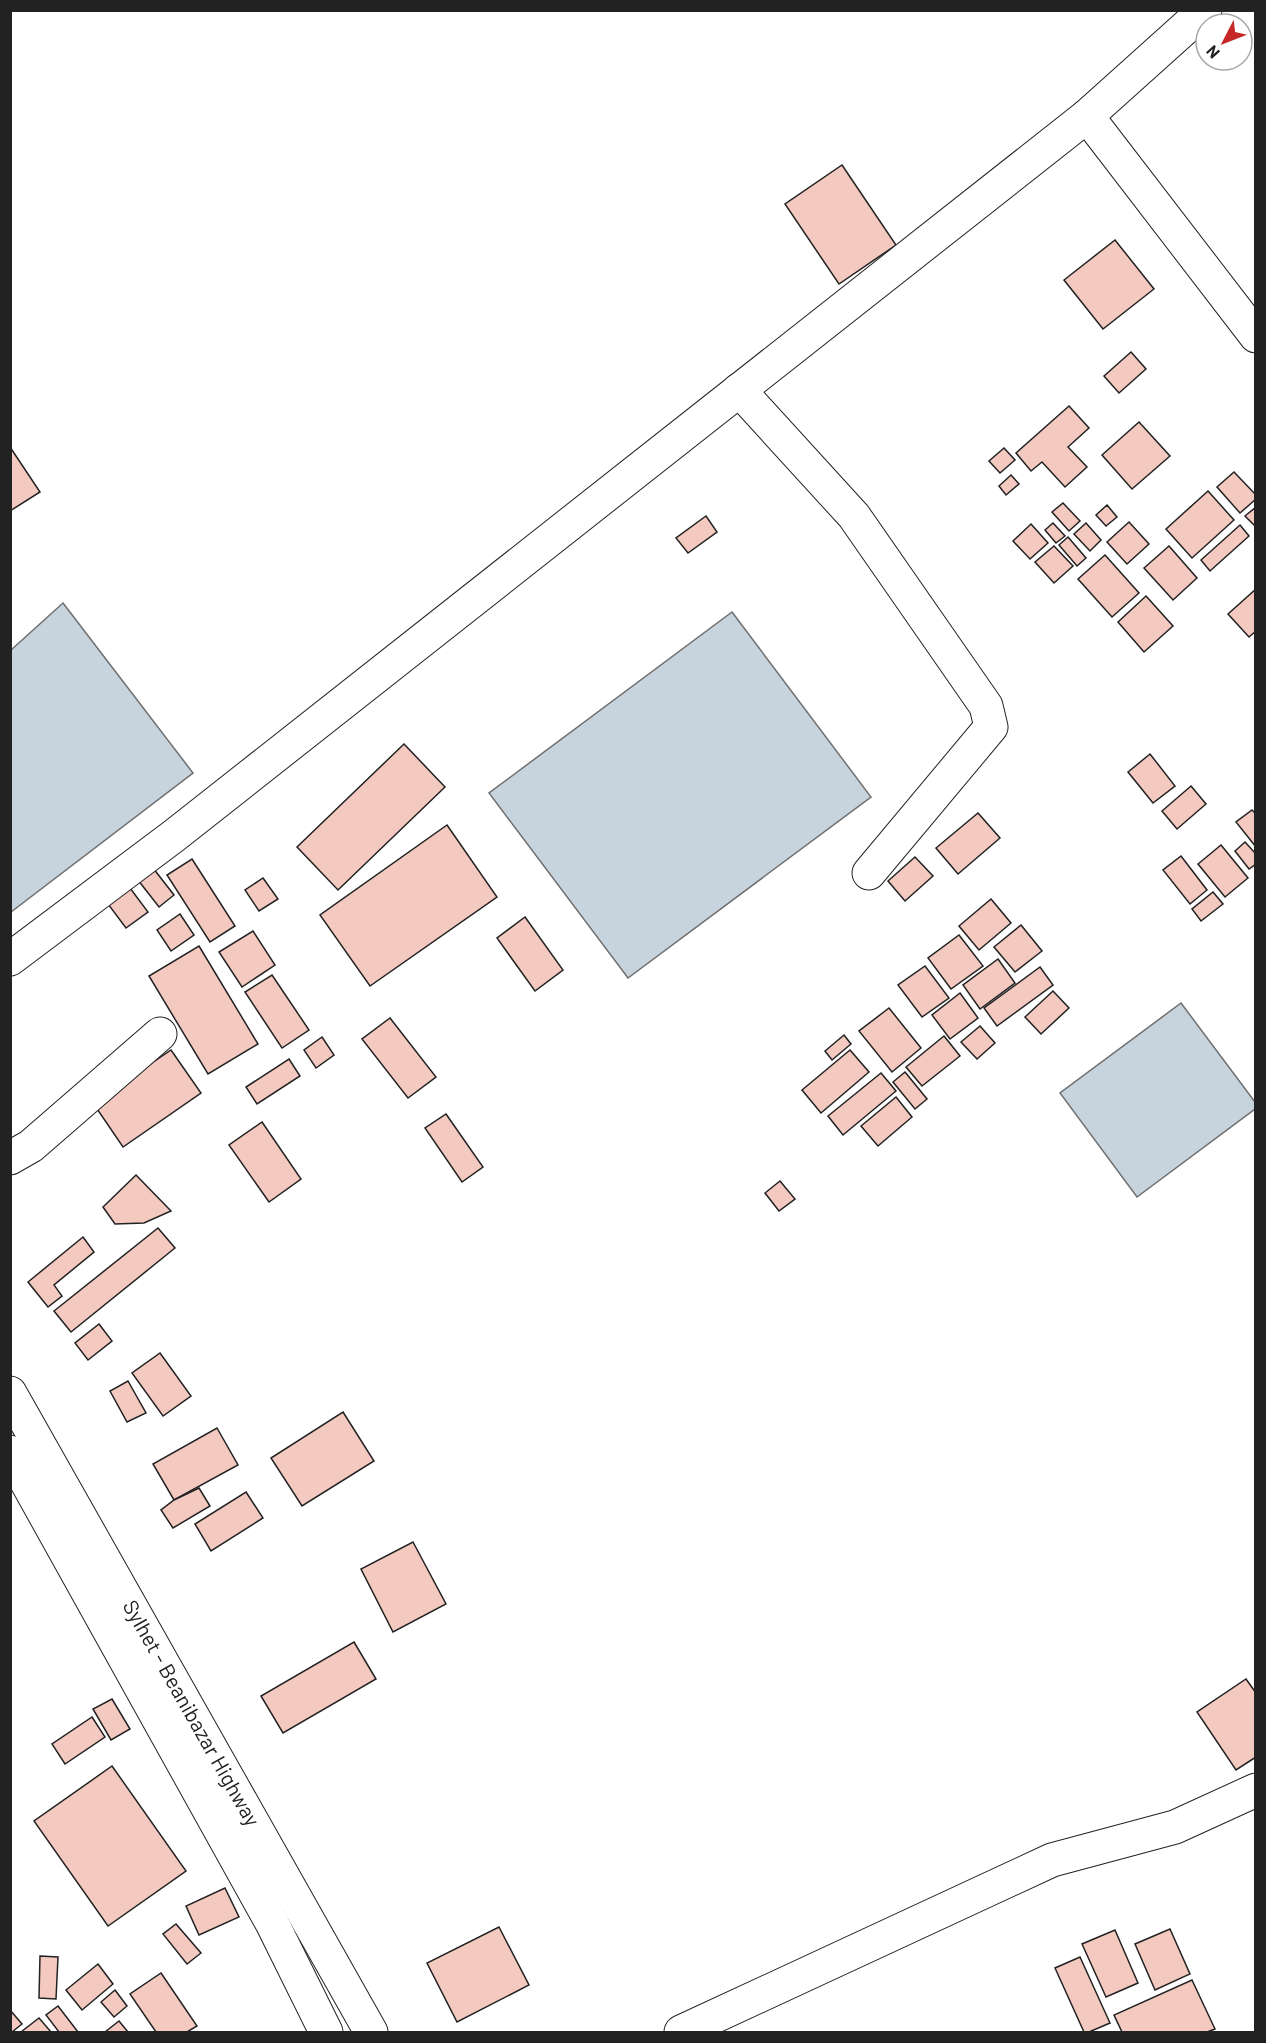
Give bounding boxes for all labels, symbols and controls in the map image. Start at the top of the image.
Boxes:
north arrow [1194,12,1254,72]
text: N [1202,42,1223,63]
street label: Sylhet - Beanibazar Highway [118,1595,266,1831]

